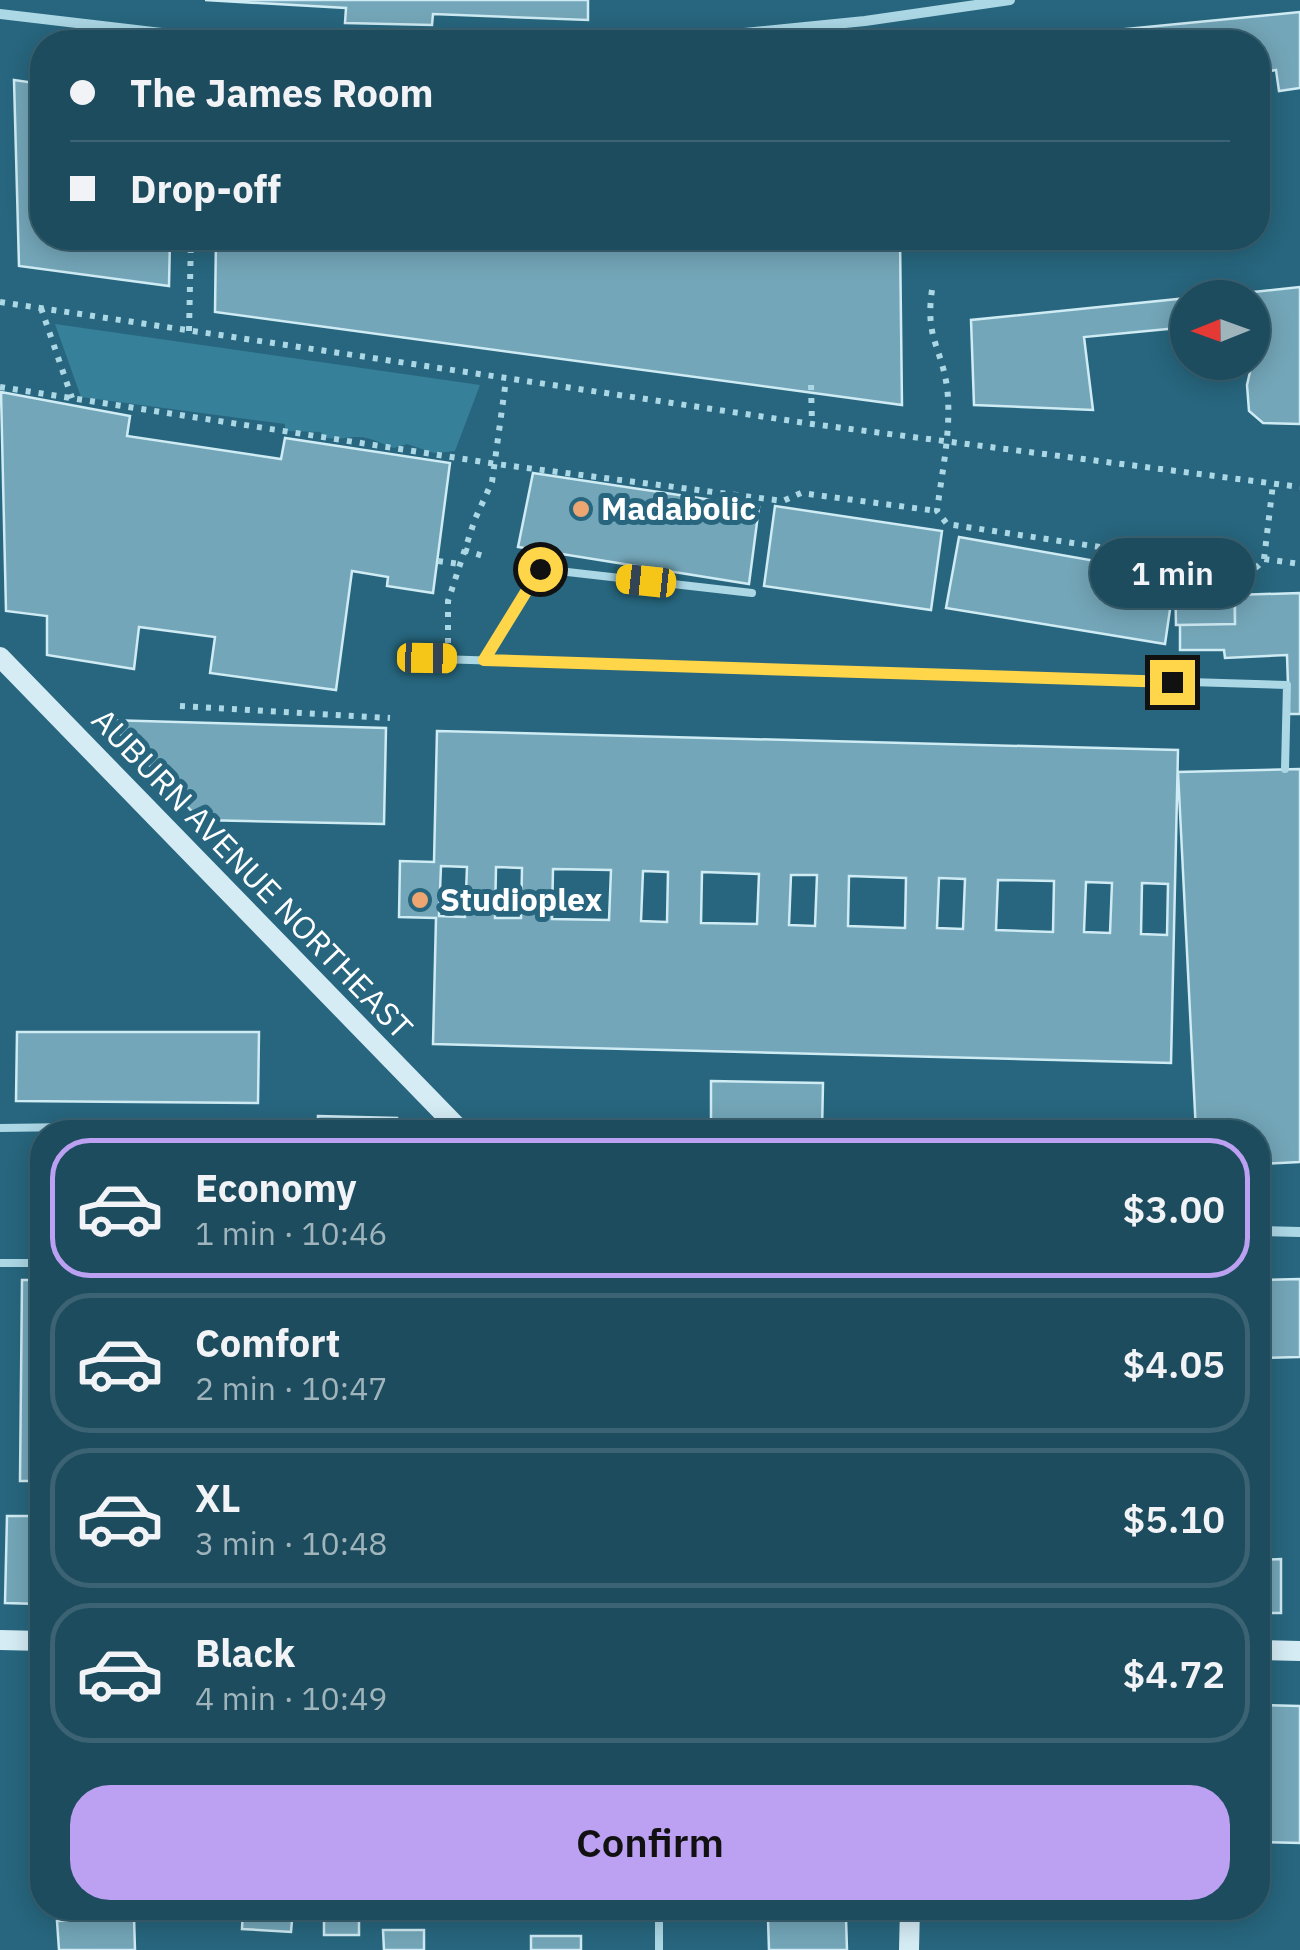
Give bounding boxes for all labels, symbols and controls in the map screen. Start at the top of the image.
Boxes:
text: The James Room [130,68,433,117]
text: Drop-off [130,164,281,213]
north arrow [1170,280,1270,380]
map controls [1170,280,1270,380]
place label: Madabolic [601,487,756,529]
marker: Madabolic [570,498,592,520]
callout: 1 min [1090,537,1254,607]
route start [518,547,563,592]
text: 1 min [1131,552,1214,594]
car [615,563,677,599]
car [397,642,457,674]
route end [1150,660,1195,705]
street label: AUBURN AVENUE NORTHEAST [83,699,422,1048]
place label: Studioplex [440,878,602,920]
marker: Studioplex [409,889,431,911]
icon: car [75,1163,165,1253]
text: Economy [195,1163,357,1212]
text: $3.00 [1122,1184,1225,1233]
text: 1 min · 10:46 [195,1212,388,1254]
icon: car [75,1318,165,1408]
text: Comfort [195,1318,340,1367]
text: $4.05 [1122,1339,1225,1388]
text: 2 min · 10:47 [195,1367,388,1409]
icon: car [75,1473,165,1563]
text: XL [195,1473,241,1522]
text: $5.10 [1122,1494,1225,1543]
text: 3 min · 10:48 [195,1522,388,1564]
icon: car [75,1628,165,1718]
text: Black [195,1628,295,1677]
text: $4.72 [1122,1649,1225,1698]
text: 4 min · 10:49 [195,1677,388,1719]
button: Confirm [70,1785,1230,1900]

